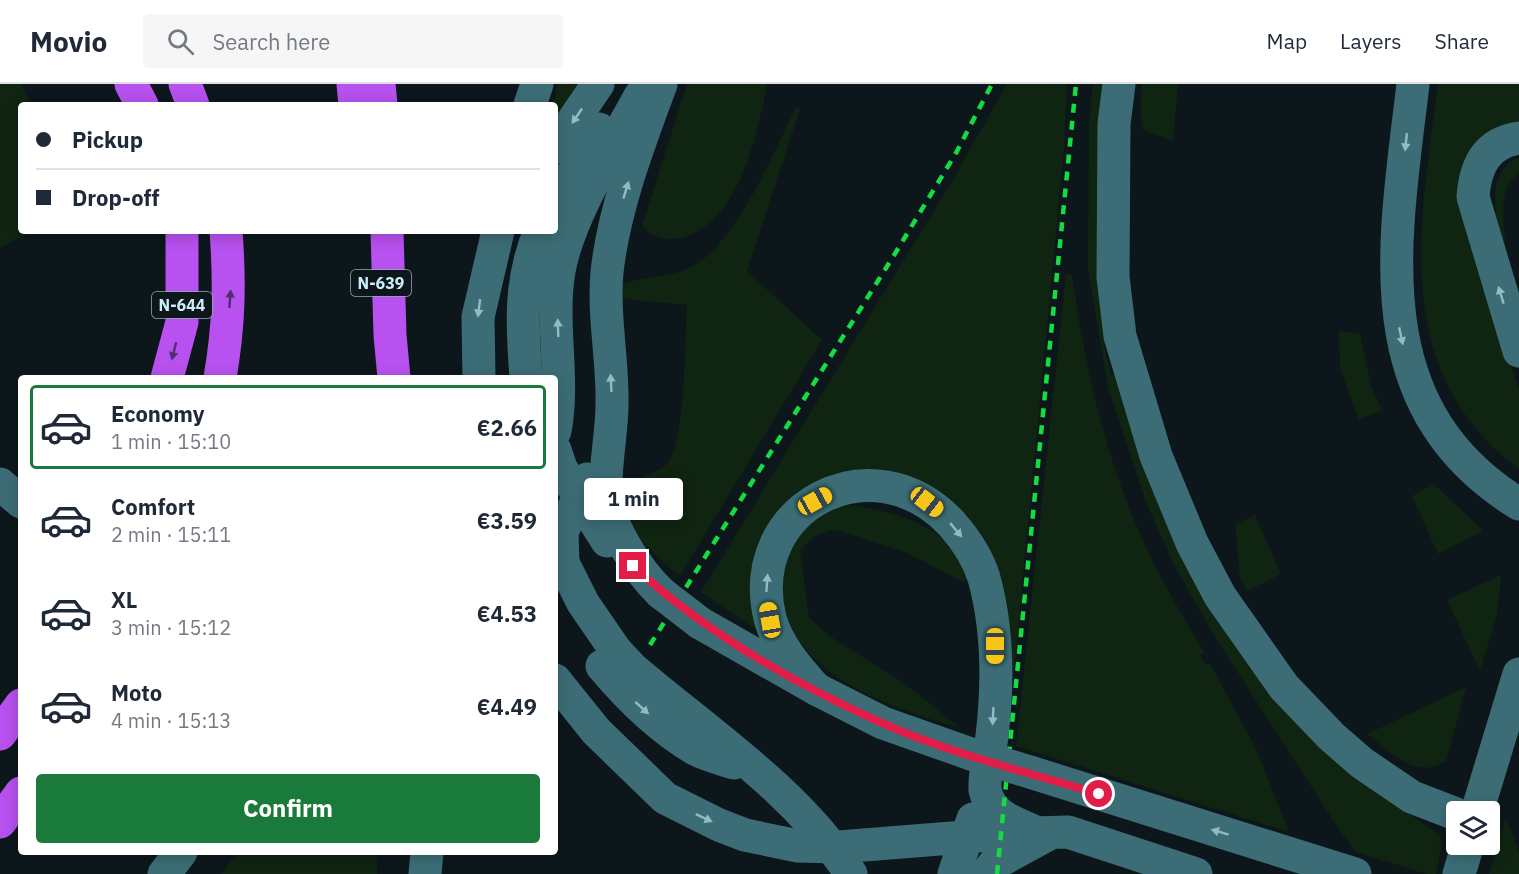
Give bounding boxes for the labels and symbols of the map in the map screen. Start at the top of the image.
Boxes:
one-way arrow [572,108,583,124]
one-way arrow [1402,133,1411,152]
one-way arrow [622,181,631,199]
road number: N-639 [351,270,411,296]
one-way arrow [1496,286,1506,304]
one-way arrow [225,290,234,309]
road number: N-644 [152,292,212,318]
one-way arrow [475,299,484,318]
one-way arrow [554,319,563,338]
one-way arrow [1397,327,1407,346]
one-way arrow [169,342,179,360]
one-way arrow [606,373,616,392]
callout: 1 min [584,479,682,521]
car [795,484,835,518]
car [907,484,947,520]
one-way arrow [949,522,962,537]
route end [619,552,646,579]
one-way arrow [763,573,772,592]
car [758,601,782,639]
car [986,628,1004,664]
one-way arrow [634,701,649,714]
one-way arrow [989,706,998,725]
route start [1085,780,1112,807]
one-way arrow [696,813,714,823]
one-way arrow [1211,827,1229,836]

